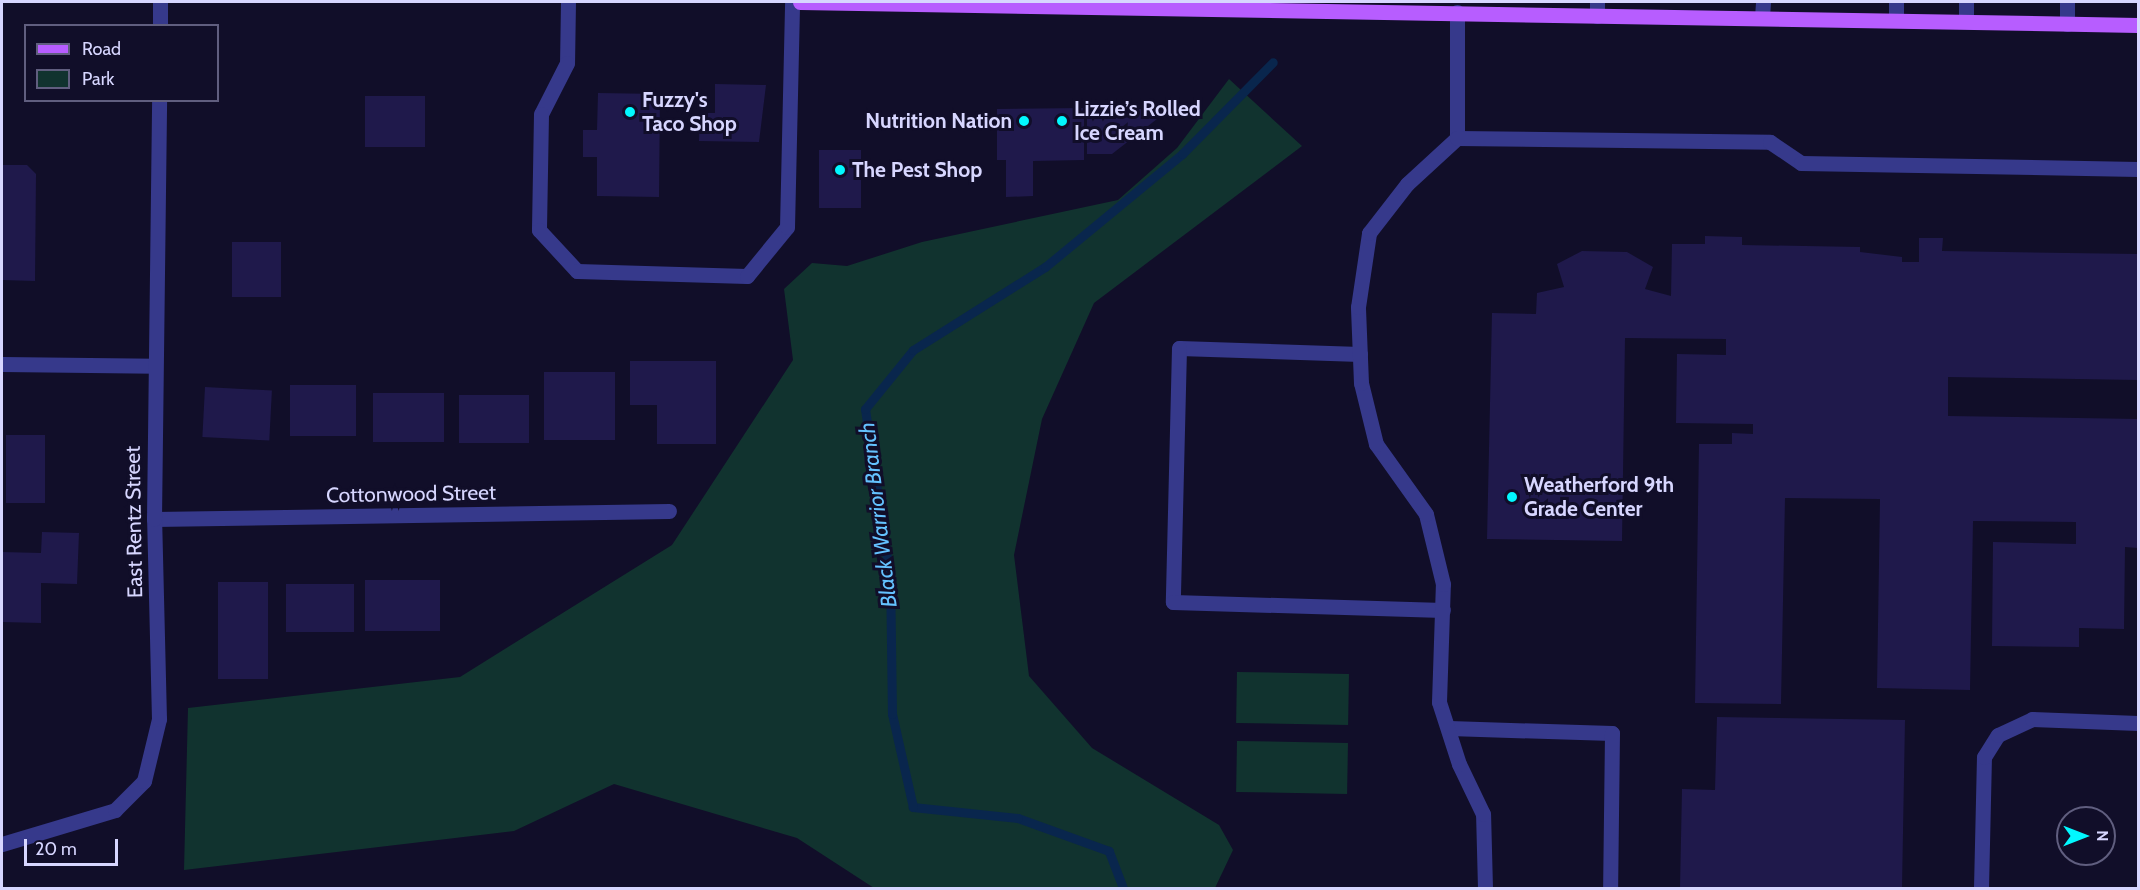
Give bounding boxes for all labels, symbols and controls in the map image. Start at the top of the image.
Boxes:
legend [24,24,219,102]
text: Road [82,38,121,60]
text: Park [82,68,114,90]
place label: Fuzzy's Taco Shop [642,87,737,137]
place label: Lizzie’s Rolled Ice Cream [1074,96,1201,146]
marker: Fuzzy's Taco Shop [623,105,637,119]
place label: Nutrition Nation [865,108,1012,134]
marker: Nutrition Nation [1017,114,1031,128]
marker: Lizzie’s Rolled Ice Cream [1055,114,1069,128]
place label: The Pest Shop [852,157,982,183]
marker: The Pest Shop [833,163,847,177]
water label: Black Warrior Branch [854,421,902,609]
street label: East Rentz Street [120,446,148,598]
place label: Weatherford 9th Grade Center [1524,472,1674,522]
street label: Cottonwood Street [326,480,496,508]
marker: Weatherford 9th Grade Center [1505,490,1519,504]
north arrow [2056,806,2116,866]
scale bar [27,827,122,865]
text: N [2093,830,2112,842]
text: 20 m [35,838,77,860]

